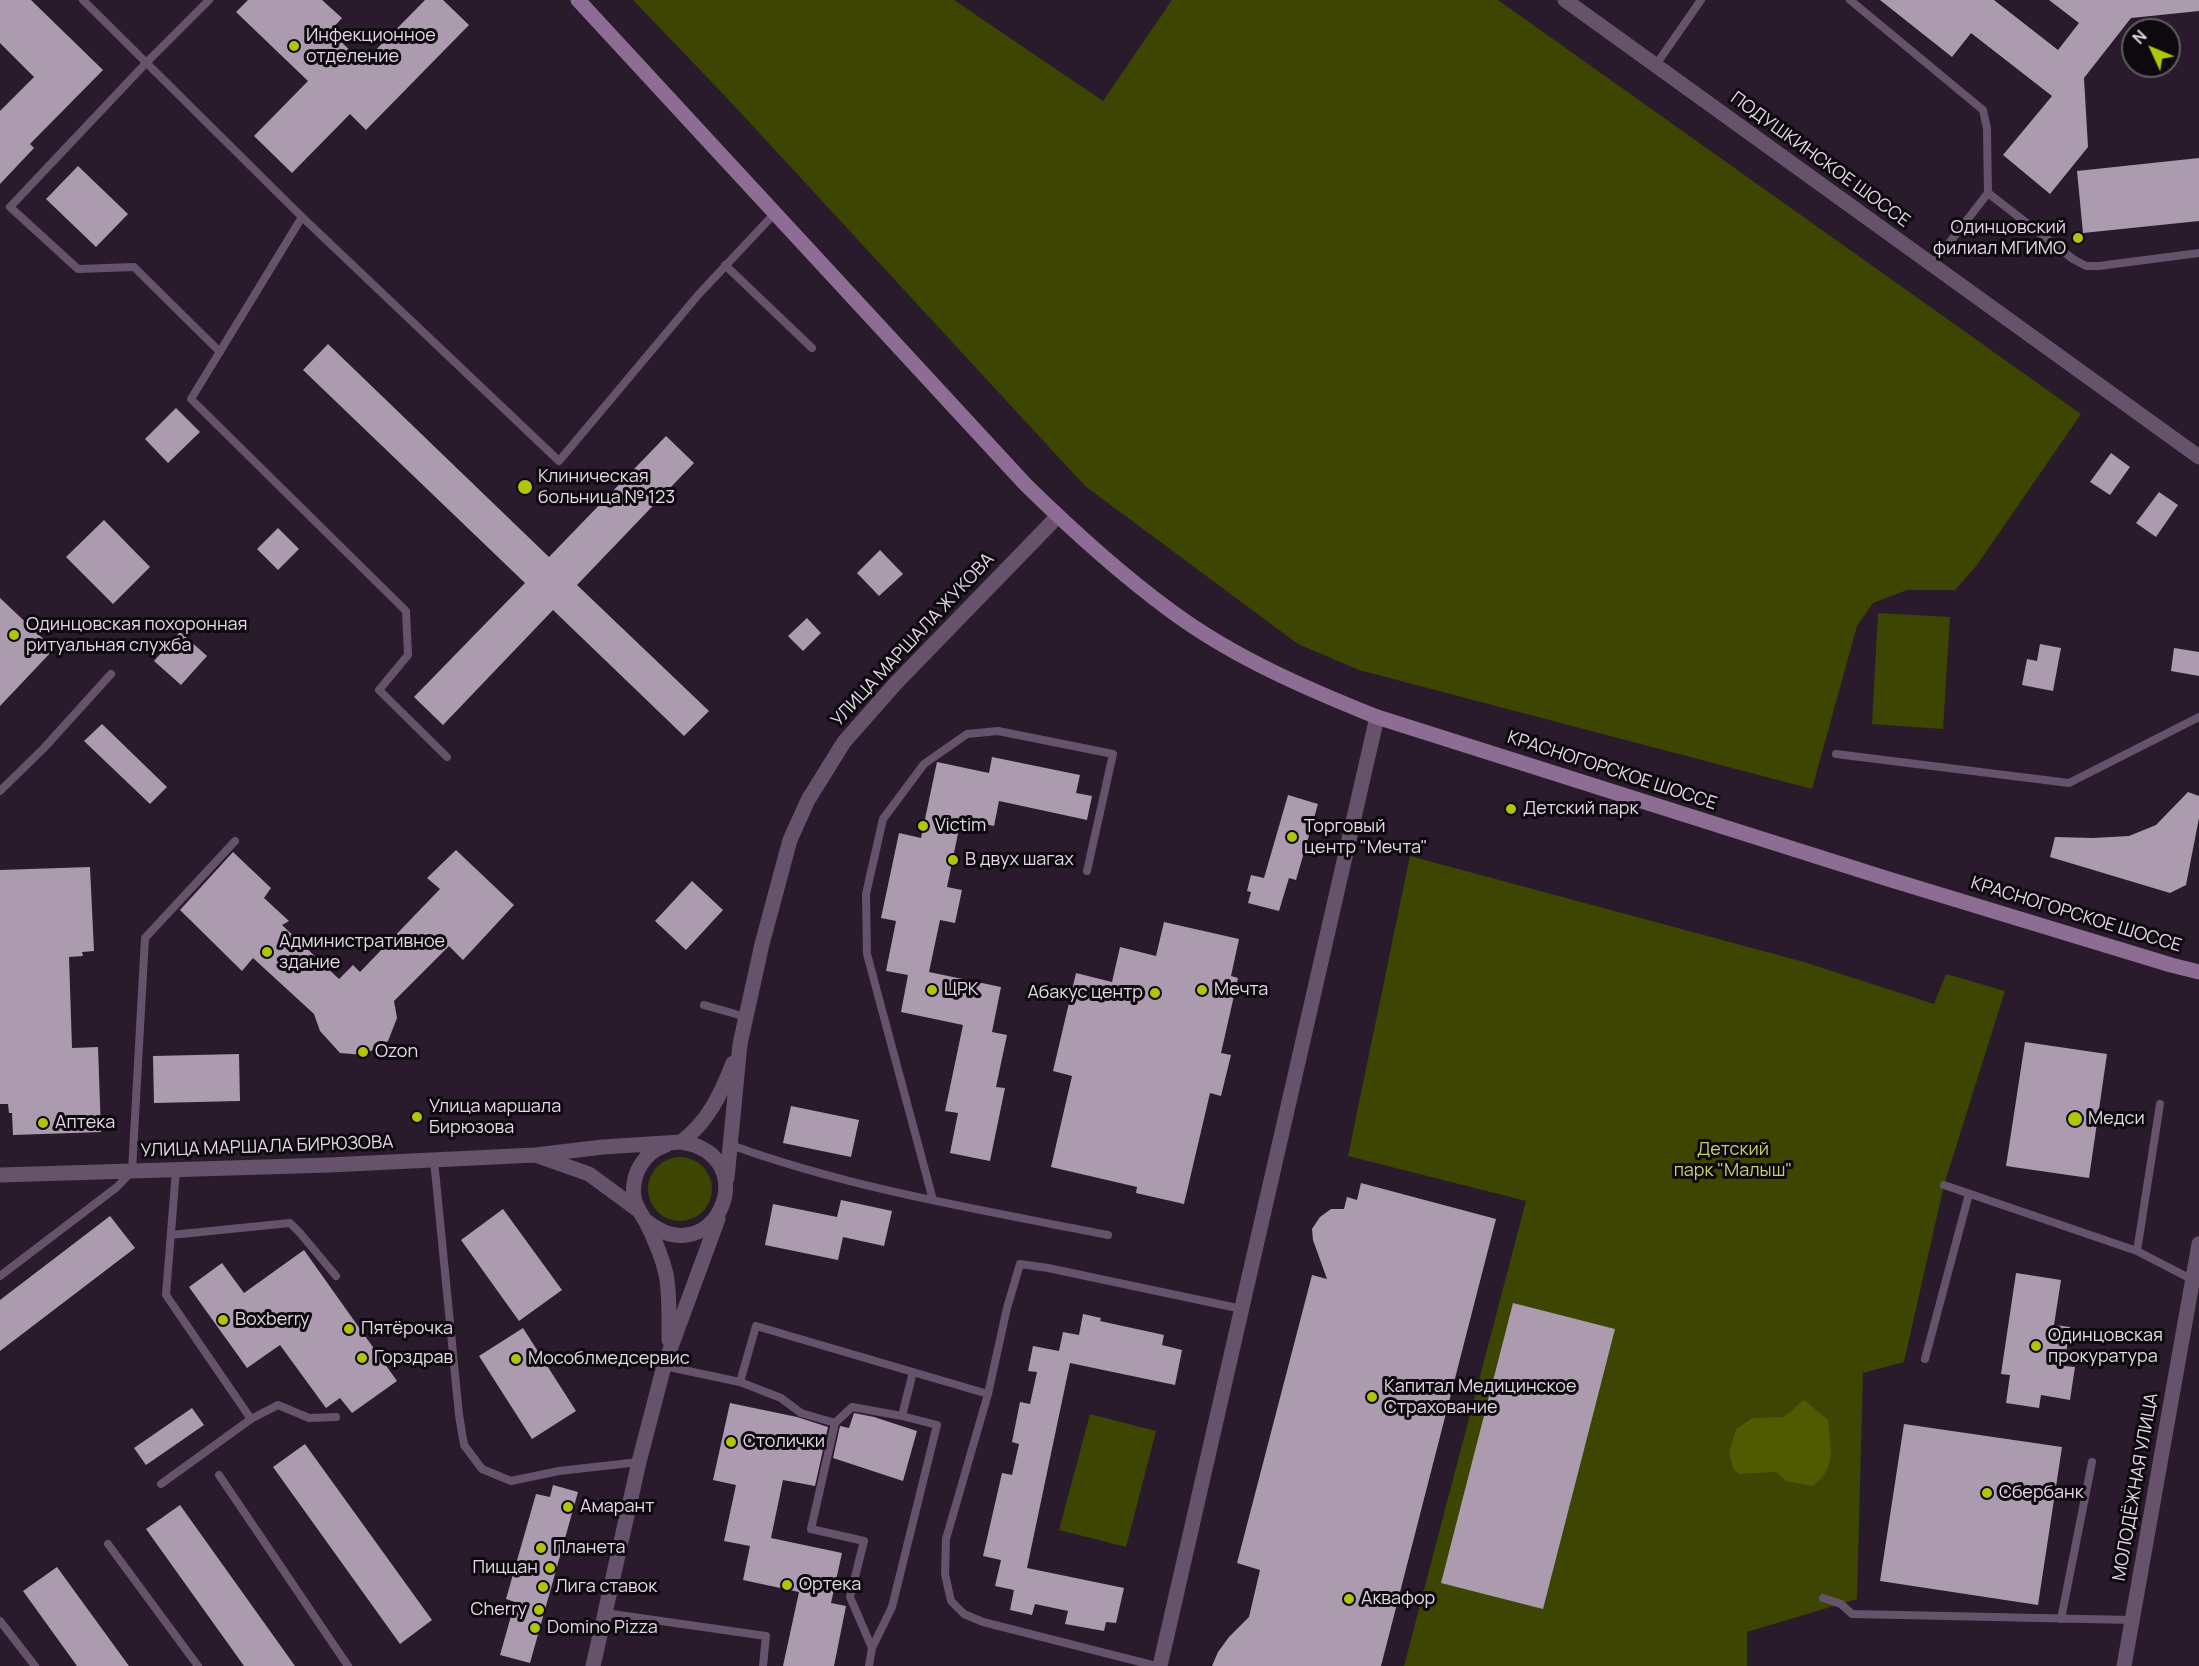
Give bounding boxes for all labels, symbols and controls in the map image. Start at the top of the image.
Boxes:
north arrow [2121,18,2181,78]
place label: Инфекционное отделение [306,25,436,68]
text: N [2128,25,2151,49]
marker: Инфекционное отделение [287,39,301,53]
street label: ПОДУШКИНСКОЕ ШОССЕ [1726,88,1914,232]
place label: Одинцовский филиал МГИМО [1933,217,2066,260]
marker: Одинцовский филиал МГИМО [2071,231,2085,245]
place label: Клиническая больница № 123 [538,466,675,508]
marker: Клиническая больница № 123 [516,478,534,496]
street label: УЛИЦА МАРШАЛА ЖУКОВА [827,549,999,731]
place label: Одинцовская похоронная ритуальная служба [26,614,248,656]
marker: Одинцовская похоронная ритуальная служба [7,628,21,642]
street label: КРАСНОГОРСКОЕ ШОССЕ [1504,727,1720,815]
place label: Детский парк [1523,798,1638,820]
marker: Детский парк [1504,802,1518,816]
place label: Victim [935,815,986,837]
place label: Торговый центр "Мечта" [1304,816,1428,858]
marker: Victim [916,819,930,833]
marker: Торговый центр "Мечта" [1285,830,1299,844]
place label: В двух шагах [965,849,1074,871]
marker: В двух шагах [946,853,960,867]
street label: КРАСНОГОРСКОЕ ШОССЕ [1968,873,2184,957]
place label: Административное здание [279,931,445,974]
marker: Административное здание [260,945,274,959]
place label: ЦРК [944,979,978,1001]
place label: Мечта [1214,979,1268,1001]
place label: Абакус центр [1027,982,1143,1004]
marker: ЦРК [925,983,939,997]
marker: Мечта [1195,983,1209,997]
marker: Абакус центр [1148,986,1162,1000]
place label: Ozon [375,1041,418,1063]
marker: Ozon [356,1045,370,1059]
place label: Улица маршала Бирюзова [429,1096,561,1138]
place label: Медси [2088,1108,2145,1130]
marker: Улица маршала Бирюзова [410,1110,424,1124]
marker: Медси [2066,1110,2084,1128]
place label: Аптека [55,1112,115,1134]
marker: Аптека [36,1116,50,1130]
street label: УЛИЦА МАРШАЛА БИРЮЗОВА [140,1132,394,1162]
park label: Детский парк "Малыш" [1674,1139,1792,1182]
place label: Boxberry [235,1309,310,1331]
marker: Boxberry [216,1313,230,1327]
place label: Пятёрочка [361,1318,453,1340]
marker: Пятёрочка [342,1322,356,1336]
place label: Одинцовская прокуратура [2048,1325,2163,1368]
marker: Одинцовская прокуратура [2029,1339,2043,1353]
place label: Горздрав [374,1347,453,1369]
place label: Мособлмедсервис [528,1348,690,1370]
marker: Горздрав [355,1351,369,1365]
marker: Мособлмедсервис [509,1352,523,1366]
place label: Капитал Медицинское Страхование [1384,1376,1576,1418]
marker: Капитал Медицинское Страхование [1365,1390,1379,1404]
street label: МОЛОДЁЖНАЯ УЛИЦА [2109,1391,2163,1583]
place label: Столички [743,1431,825,1453]
marker: Столички [724,1435,738,1449]
place label: Сбербанк [1999,1482,2084,1504]
marker: Сбербанк [1980,1486,1994,1500]
place label: Амарант [580,1496,654,1518]
marker: Амарант [561,1500,575,1514]
place label: Планета [553,1537,626,1559]
marker: Планета [534,1541,548,1555]
place label: Пиццан [472,1557,538,1579]
marker: Пиццан [543,1561,557,1575]
place label: Ортека [799,1574,861,1596]
place label: Лига ставок [555,1576,657,1598]
marker: Ортека [780,1578,794,1592]
marker: Лига ставок [536,1580,550,1594]
place label: Аквафор [1361,1588,1435,1610]
marker: Аквафор [1342,1592,1356,1606]
place label: Cherry [471,1599,527,1621]
marker: Cherry [532,1603,546,1617]
place label: Domino Pizza [547,1617,658,1639]
marker: Domino Pizza [528,1621,542,1635]

